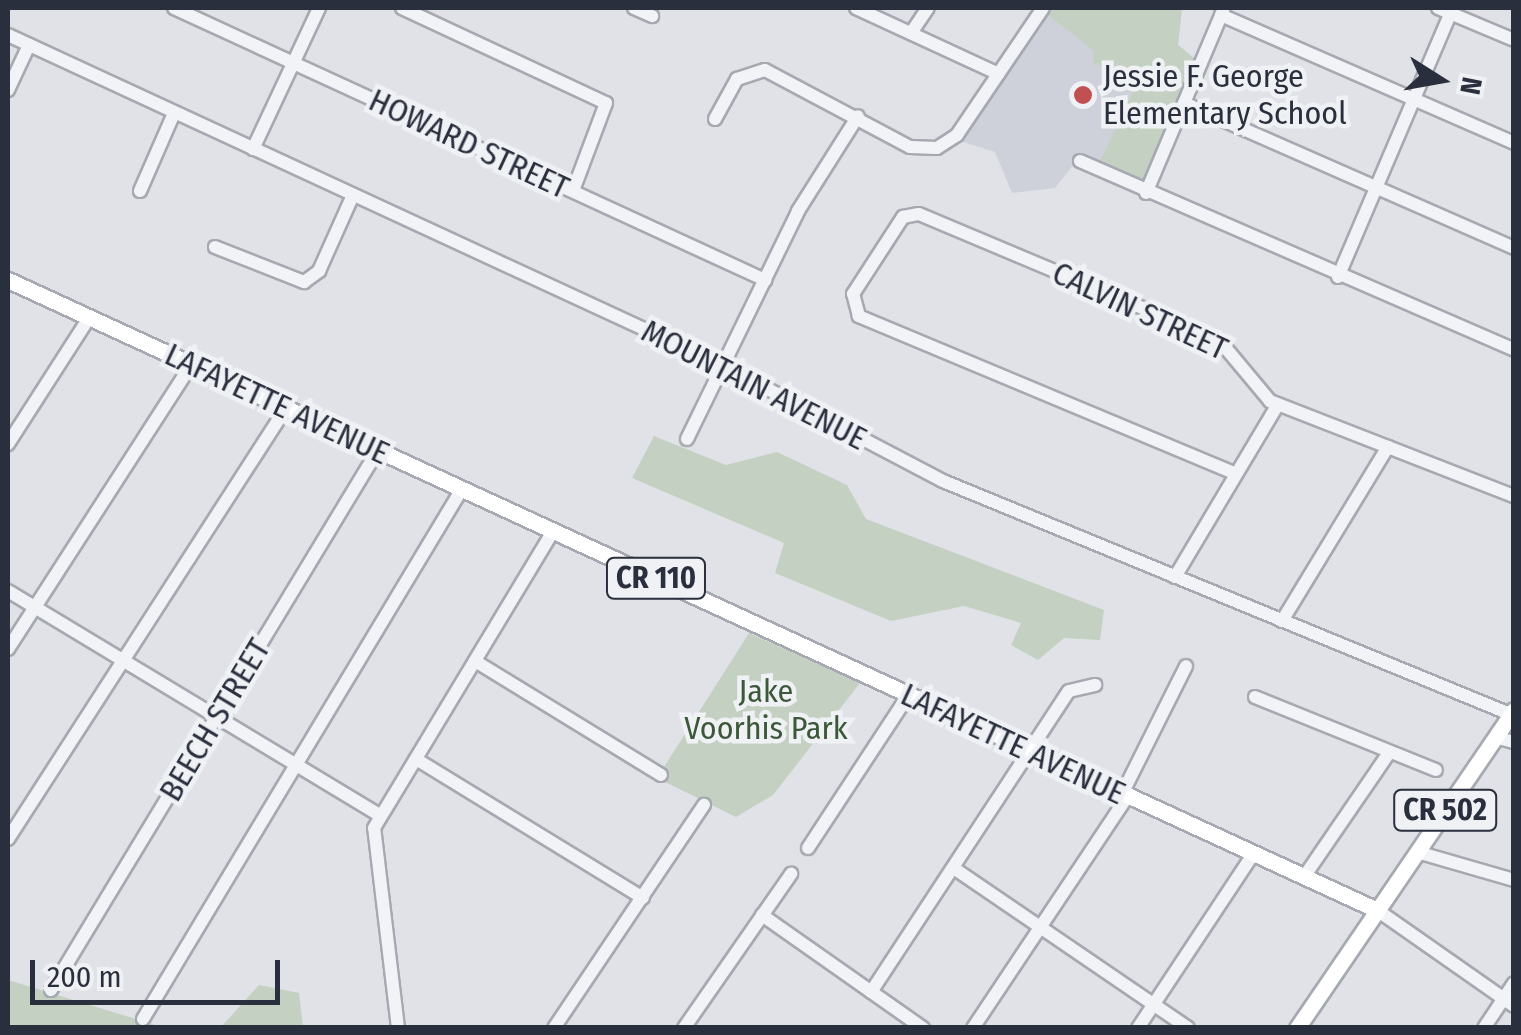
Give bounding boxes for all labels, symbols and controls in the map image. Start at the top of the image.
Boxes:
north arrow [1391,30,1491,130]
place label: Jessie F. George Elementary School [1103,58,1347,133]
text: N [1453,74,1489,97]
street label: HOWARD STREET [363,81,575,207]
marker: Jessie F. George Elementary School [1072,84,1094,106]
street label: CALVIN STREET [1046,254,1234,368]
street label: MOUNTAIN AVENUE [635,312,873,458]
street label: LAFAYETTE AVENUE [159,335,395,473]
road number: CR 110 [604,553,708,603]
street label: BEECH STREET [152,632,278,808]
park label: Jake Voorhis Park [684,673,848,748]
street label: LAFAYETTE AVENUE [895,675,1131,813]
road number: CR 502 [1392,785,1498,835]
scale bar [35,940,285,1002]
text: 200 m [47,959,122,995]

